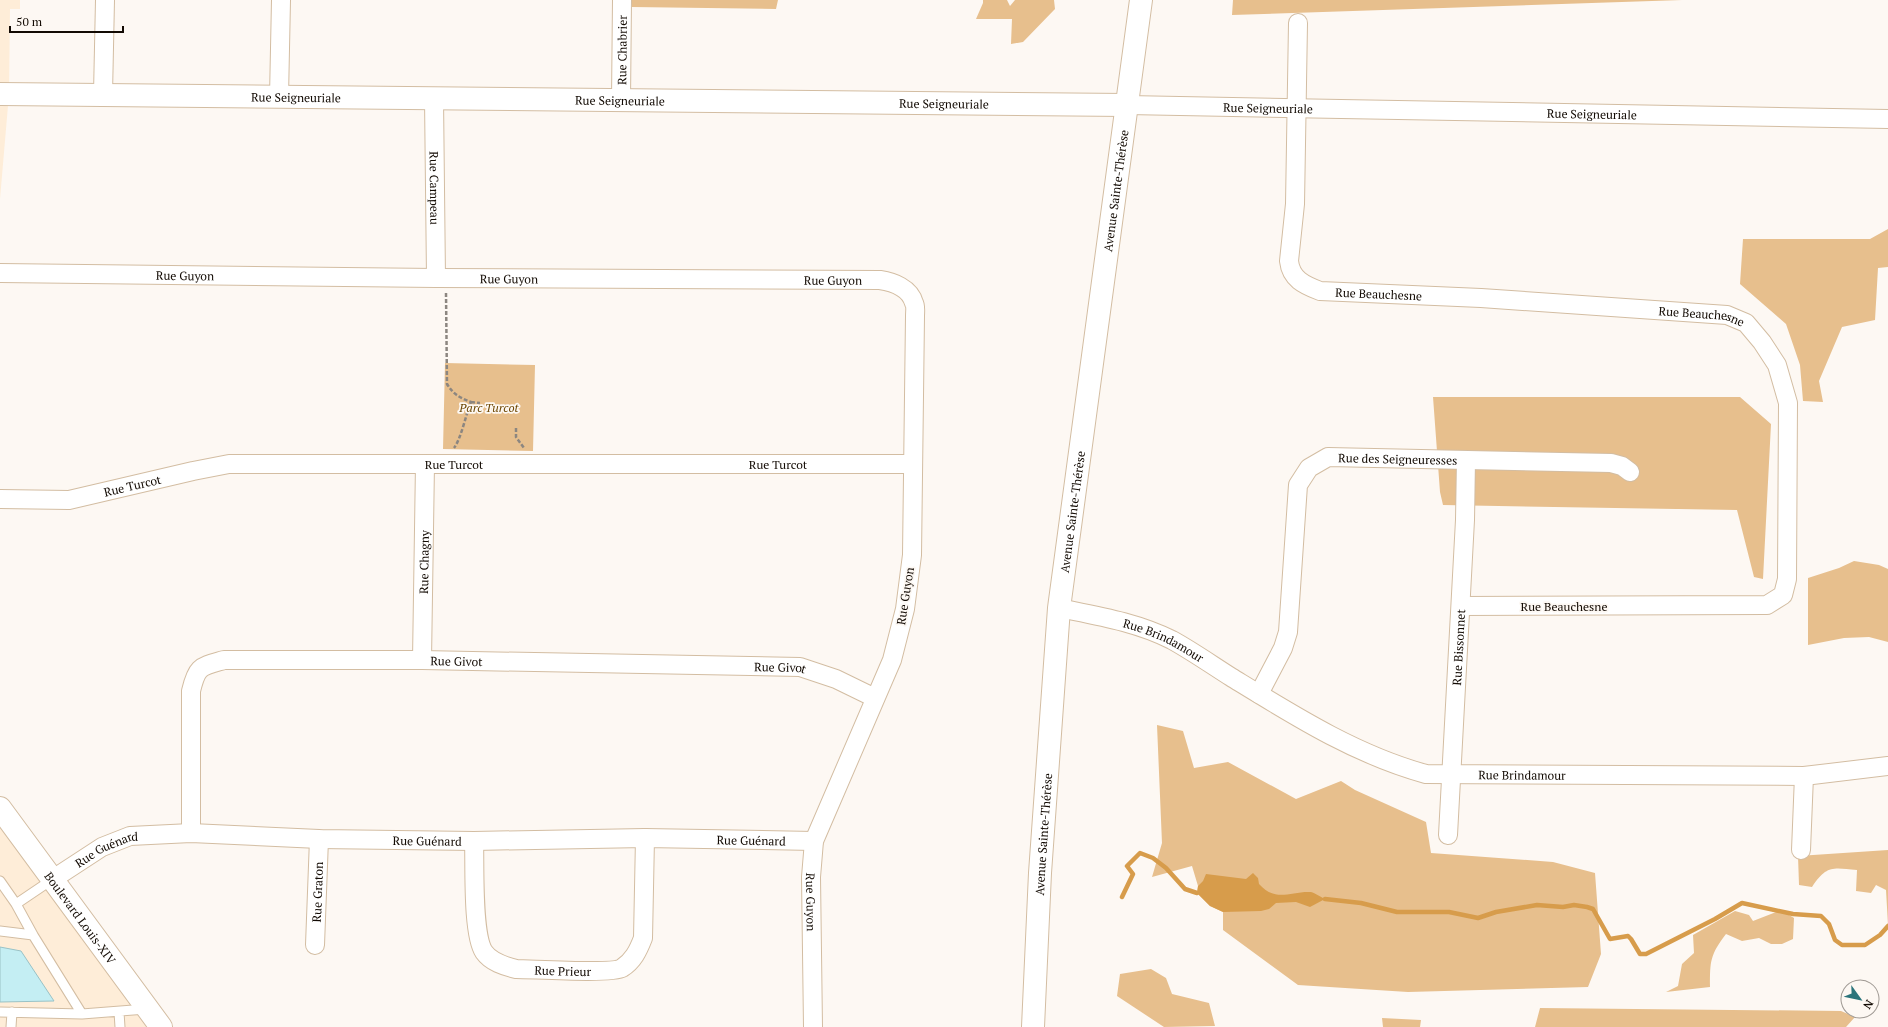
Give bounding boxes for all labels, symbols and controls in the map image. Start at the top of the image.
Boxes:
scale bar [10,8,123,34]
text: 50 m [16,14,43,29]
street label: Rue Chabrier [614,15,629,85]
street label: Rue Seigneuriale [251,89,341,105]
street label: Rue Seigneuriale [575,92,665,108]
street label: Rue Seigneuriale [899,95,989,111]
street label: Rue Seigneuriale [1223,99,1313,116]
street label: Rue Seigneuriale [1547,105,1637,122]
street label: Avenue Sainte-Thérèse [1100,129,1131,252]
street label: Rue Campeau [427,151,443,225]
street label: Rue Guyon [156,267,214,283]
street label: Rue Guyon [480,271,538,286]
street label: Rue Guyon [804,272,862,287]
street label: Rue Beauchesne [1335,284,1422,303]
street label: Rue Beauchesne [1658,303,1747,329]
park label: Parc Turcot [458,400,520,415]
street label: Avenue Sainte-Thérèse [1056,450,1088,574]
street label: Rue des Seigneuresses [1338,450,1458,467]
street label: Rue Turcot [425,457,484,472]
street label: Rue Turcot [749,457,808,472]
street label: Rue Turcot [102,471,163,499]
street label: Rue Chagny [416,529,432,594]
street label: Rue Guyon [893,566,917,626]
street label: Rue Beauchesne [1521,599,1607,614]
street label: Rue Bissonnet [1449,608,1468,686]
street label: Rue Brindamour [1122,615,1207,665]
street label: Rue Givot [430,653,483,669]
street label: Rue Givot [754,659,809,676]
street label: Rue Brindamour [1478,767,1566,782]
street label: Avenue Sainte-Thérèse [1031,772,1055,896]
street label: Rue Guénard [72,828,139,870]
street label: Rue Guénard [392,832,462,848]
street label: Rue Guénard [716,832,786,848]
street label: Rue Graton [308,861,326,923]
street label: Boulevard Louis-XIV [42,869,120,967]
street label: Rue Guyon [803,872,819,931]
street label: Rue Prieur [534,962,591,978]
north arrow [1840,979,1880,1019]
text: N [1860,997,1877,1012]

